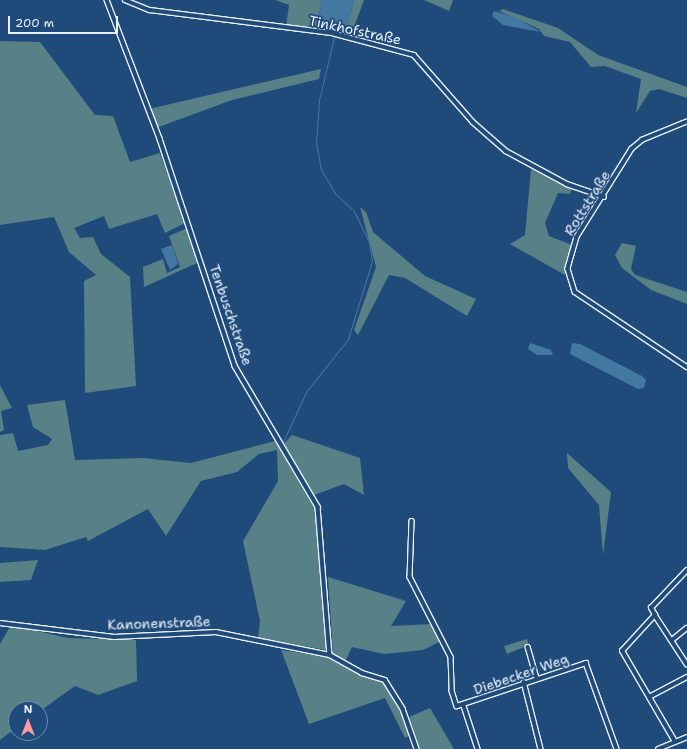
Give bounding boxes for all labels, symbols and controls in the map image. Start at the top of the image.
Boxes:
scale bar [10,8,120,34]
street label: Tinkhofstraße [307,12,403,48]
text: 200 m [15,15,54,31]
street label: Rottstraße [560,167,614,239]
street label: Tenbuschstraße [206,262,256,368]
street label: Kanonenstraße [107,613,211,633]
street label: Diebecker Weg [471,650,571,698]
north arrow [8,701,48,741]
text: N [24,702,32,717]

